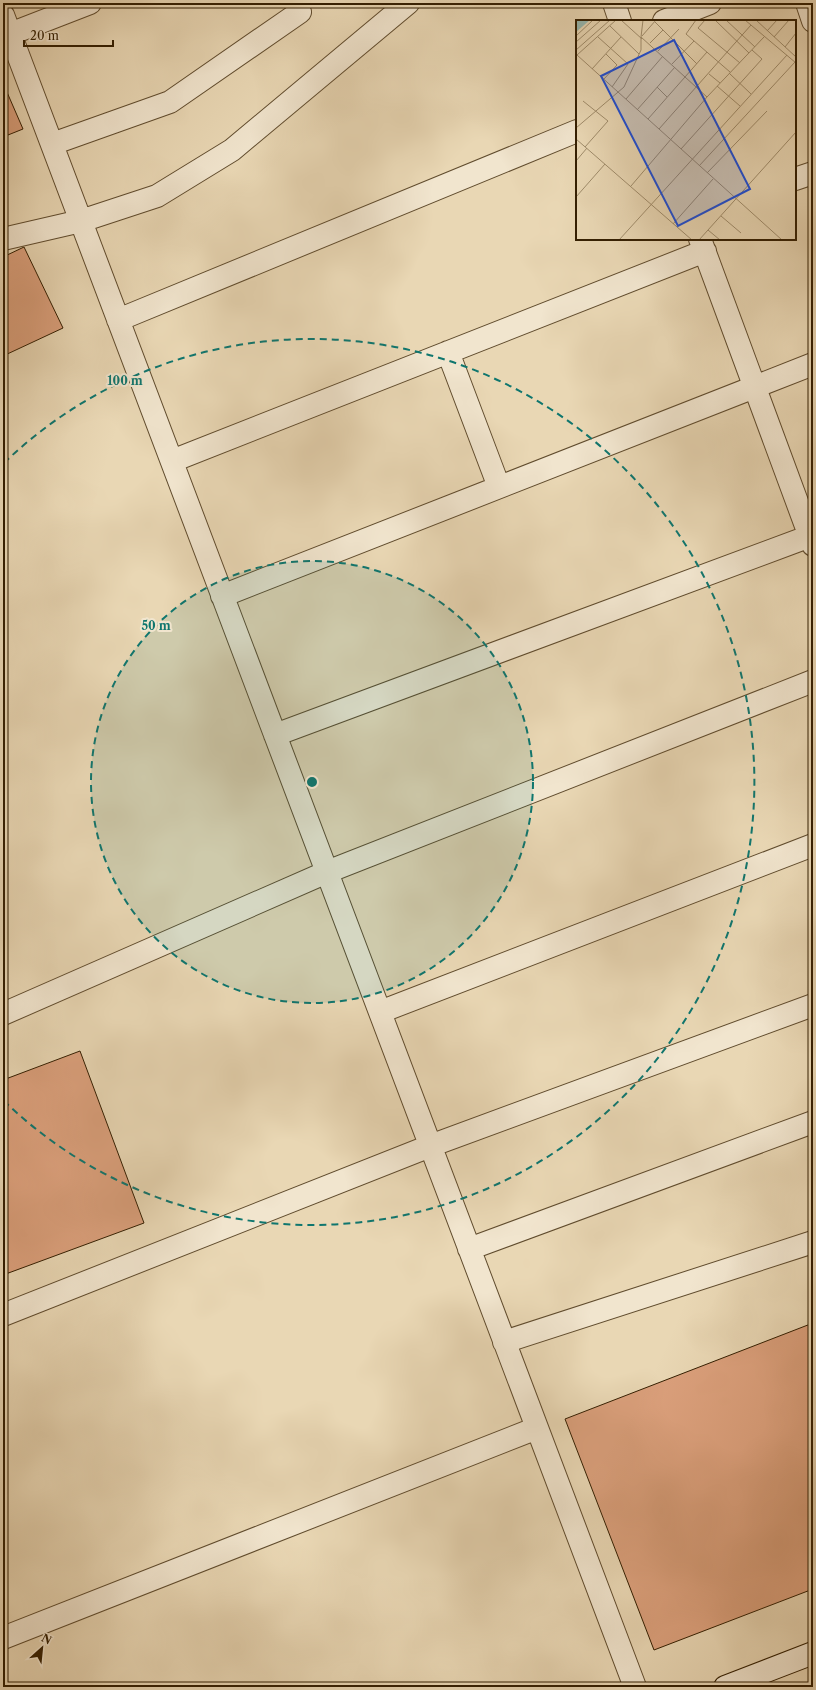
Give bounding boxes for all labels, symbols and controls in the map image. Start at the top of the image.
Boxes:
inset map [576,20,796,240]
scale bar [24,22,113,48]
text: 20 m [30,28,59,43]
text: 100 m [107,373,143,388]
text: 50 m [141,618,171,633]
centre of rings [305,775,319,789]
north arrow [22,1628,62,1668]
text: N [39,1631,54,1648]

